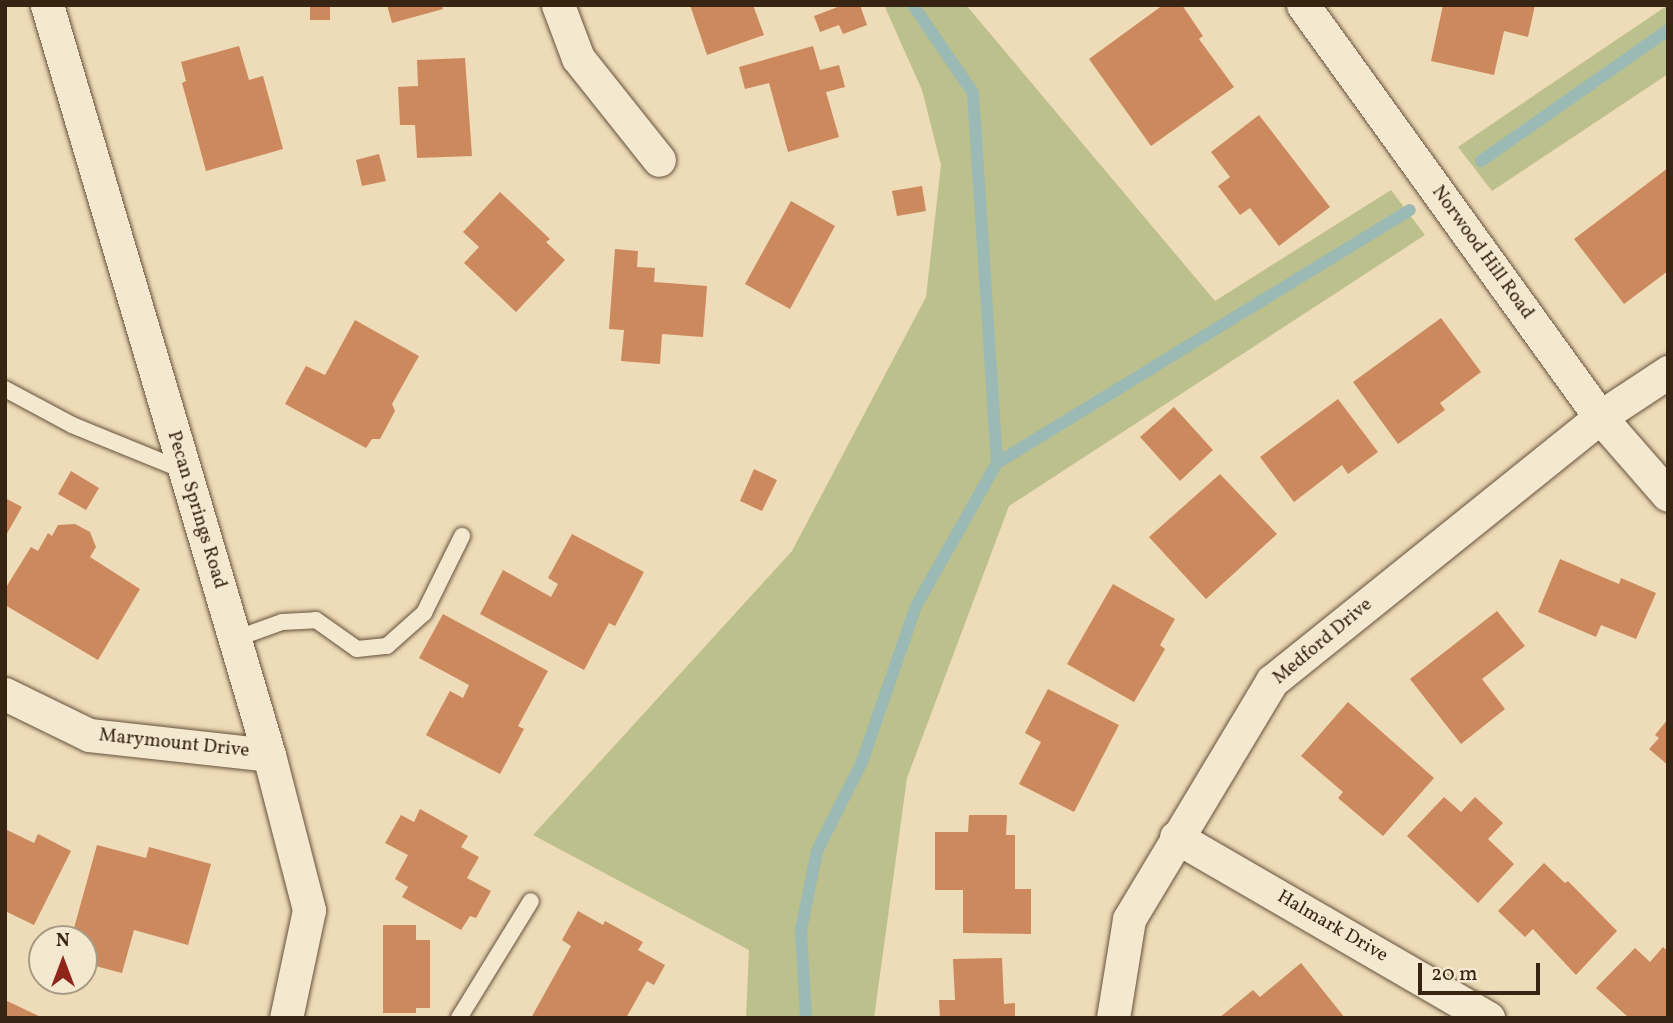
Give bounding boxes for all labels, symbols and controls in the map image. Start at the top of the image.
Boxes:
street label: Norwood Hill Road [1426,182,1538,324]
street label: Pecan Springs Road [161,428,231,592]
street label: Medford Drive [1269,594,1377,690]
street label: Marymount Drive [98,725,250,763]
street label: Halmark Drive [1273,886,1391,968]
north arrow [28,925,98,995]
text: N [56,928,70,954]
scale bar [1421,950,1544,994]
text: 20 m [1431,960,1477,989]

